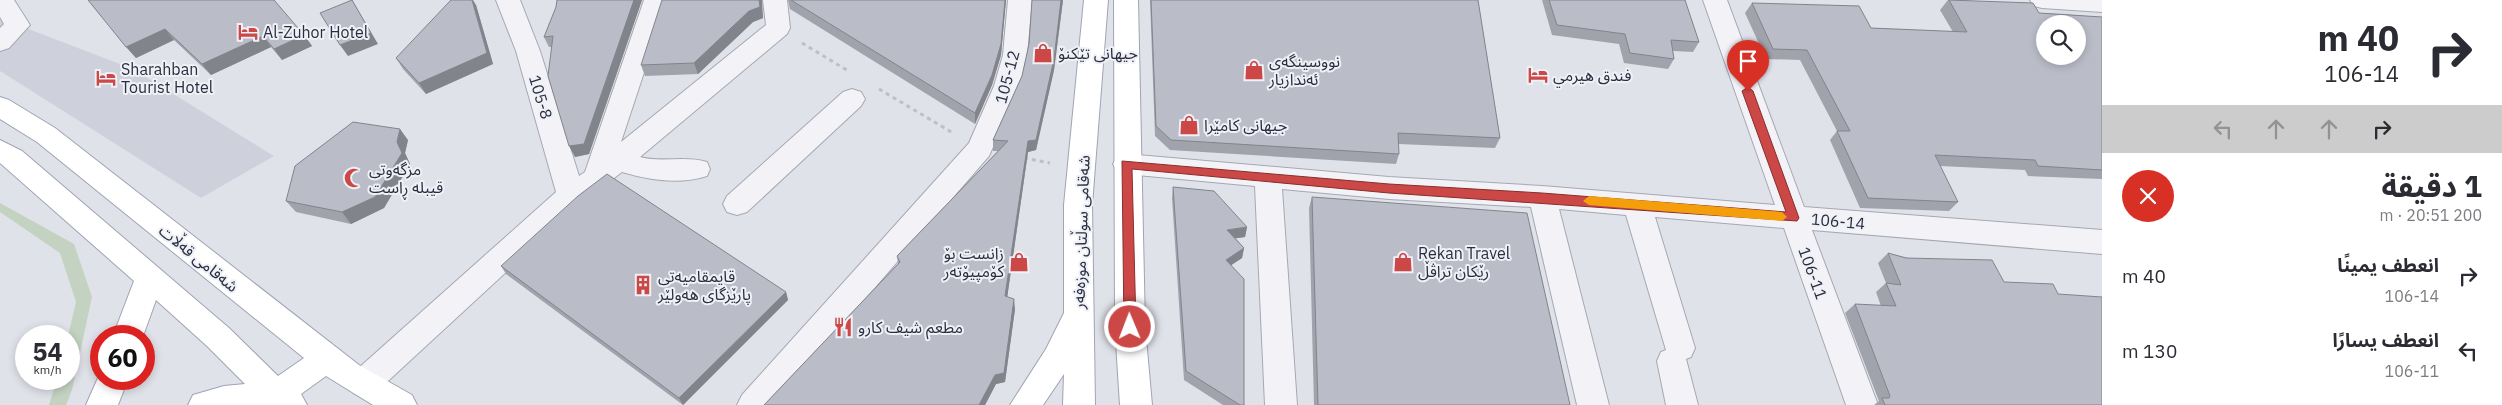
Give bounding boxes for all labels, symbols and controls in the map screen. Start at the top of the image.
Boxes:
map controls [2036,15,2086,65]
button: search [2036,15,2086,65]
text: 40 m [2317,15,2399,61]
icon: right [2417,20,2482,85]
hotel icon: Al-Zuhor Hotel [237,21,259,43]
place label: Al-Zuhor Hotel [263,22,368,42]
pin [1727,40,1769,91]
shop icon: جیهانی تێکنۆ [1032,42,1054,64]
place label: جیهانی تێکنۆ [1058,43,1138,63]
icon: arrive [1734,47,1762,75]
street label: 105-12 [990,48,1024,106]
place label: نووسینگەی ئەندازیار [1268,51,1340,89]
place label: Sharahban Tourist Hotel [121,59,213,97]
shop icon: نووسینگەی ئەندازیار [1243,59,1265,81]
text: 106-14 [2324,59,2399,88]
hotel icon: فندق هيرمي [1527,64,1549,86]
place label: فندق هيرمي [1553,65,1631,88]
hotel icon: Sharahban Tourist Hotel [95,67,117,89]
street label: 105-8 [525,73,557,121]
shop icon: جیهانی کامێرا [1178,114,1200,136]
place label: جیهانی کامێرا [1204,115,1287,135]
icon: left [2209,115,2237,143]
icon: ahead [2262,115,2290,143]
icon: ahead [2315,115,2343,143]
icon: right [2368,115,2396,143]
street label: شەقامی سوڵتان موزەفەر [1067,155,1094,310]
place label: مزگەوتی قیبلە ڕاست [369,159,443,201]
text: 1 دقيقة [2381,166,2482,205]
mosque icon: مزگەوتی قیبلە ڕاست [343,167,365,189]
button: close [2122,170,2174,222]
text: 200 m · 20:51 [2380,205,2482,225]
street label: 106-14 [1810,209,1866,233]
street label: شەقامی قەڵات [155,219,244,296]
place label: زانست بۆ کۆمپیۆتەر [943,243,1004,282]
place label: Rekan Travel رێکان تراڤڵ [1418,243,1510,281]
street label: 106-11 [1794,244,1832,302]
shop icon: زانست بۆ کۆمپیۆتەر [1008,251,1030,273]
shop icon: Rekan Travel رێکان تراڤڵ [1392,251,1414,273]
text: انعطف يمينًا [2337,253,2439,277]
icon: right [2454,262,2482,290]
text: 40 m [2122,264,2166,288]
place label: قایمقامیەتی پارێزگای ھەولێر [657,266,751,305]
building icon: قایمقامیەتی پارێزگای ھەولێر [632,274,654,296]
text: 106-14 [2385,286,2439,306]
position arrow [1103,300,1155,352]
restaurant icon: مطعم شيف كارو [832,316,854,338]
place label: مطعم شيف كارو [858,317,963,340]
speed limit sign: 60 [90,325,155,390]
text: انعطف يسارًا [2332,328,2439,352]
text: 54 [32,335,63,368]
icon: left [2454,337,2482,365]
text: 130 m [2122,339,2177,363]
text: 106-11 [2385,361,2439,381]
text: km/h [33,362,62,377]

